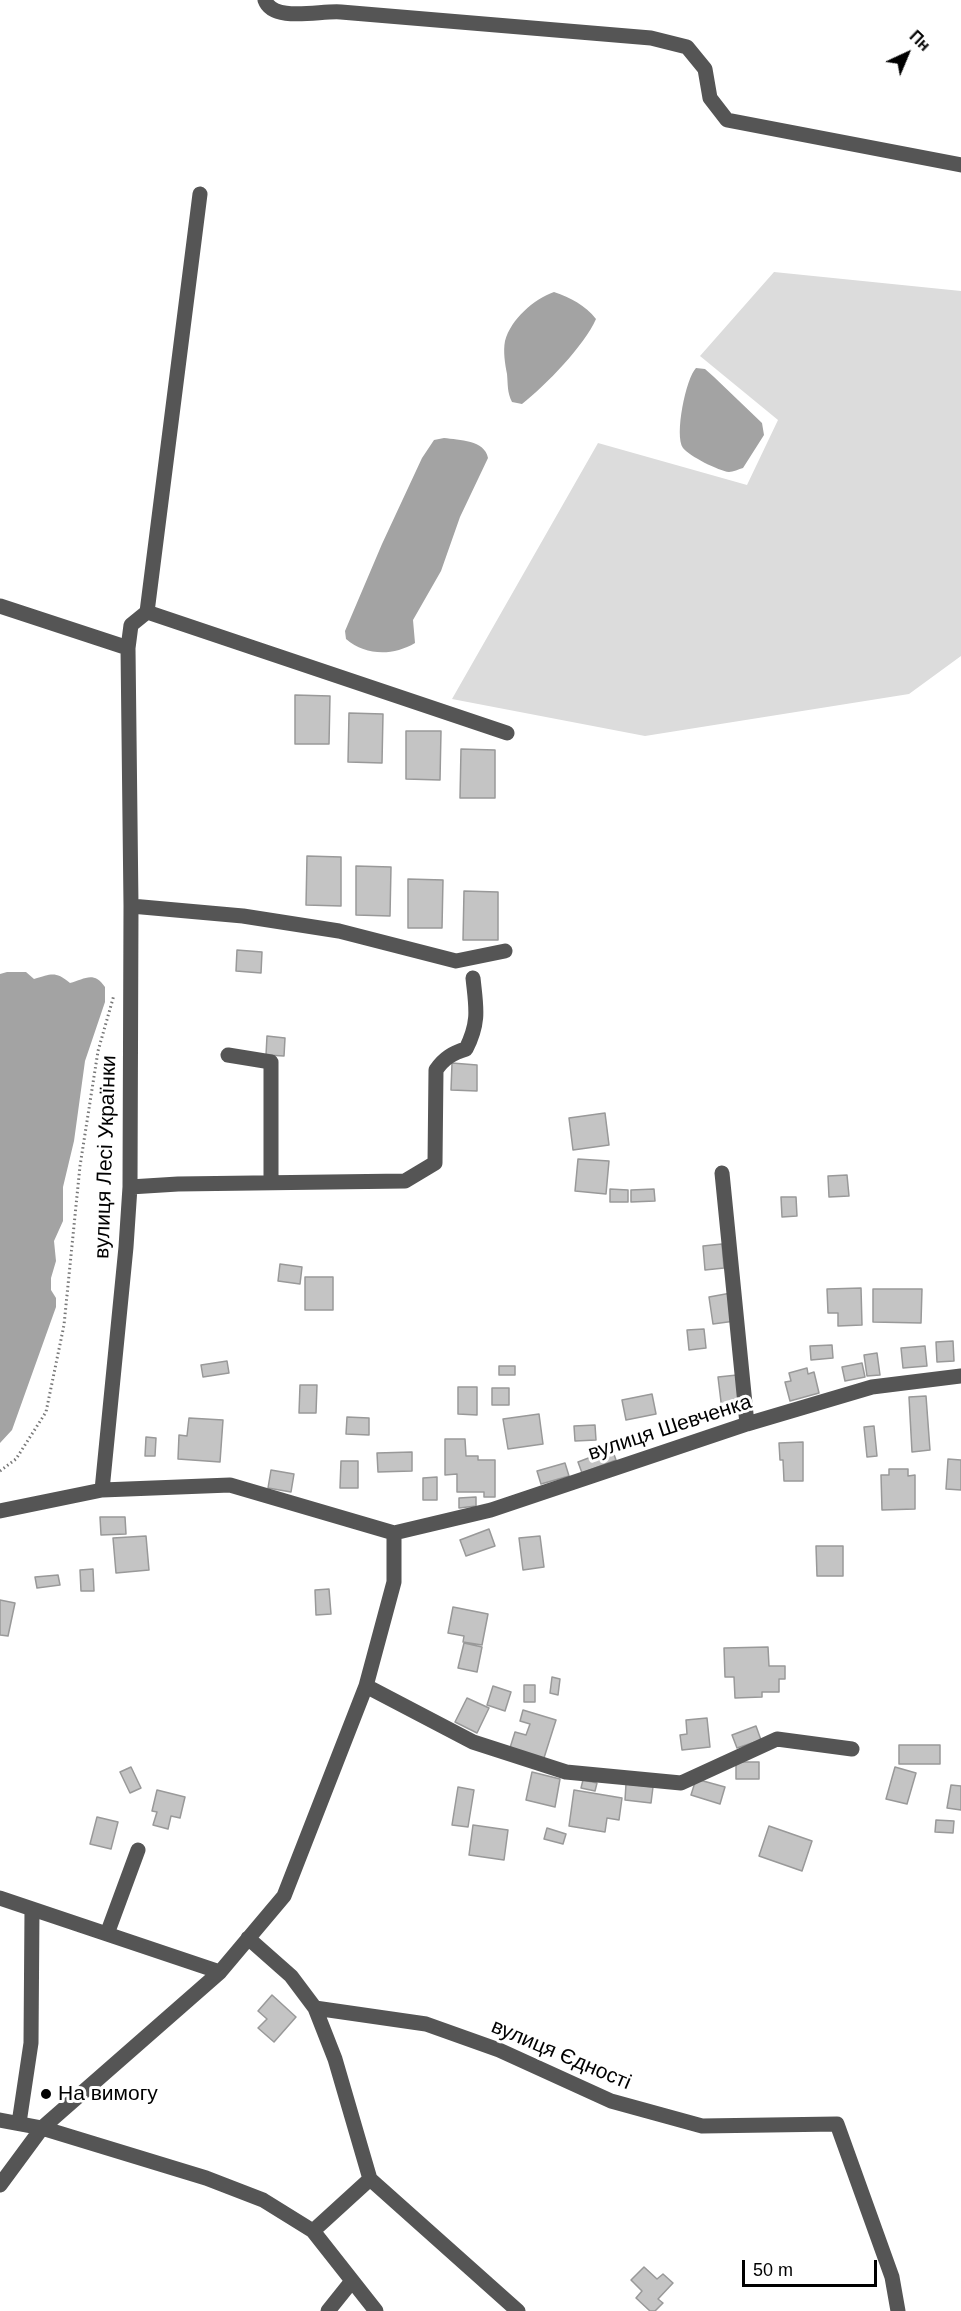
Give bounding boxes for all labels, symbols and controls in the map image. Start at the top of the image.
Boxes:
north arrow [877,24,937,84]
text: Пн [906,27,933,54]
street label: вулиця Лесі Українки [90,1055,122,1259]
street label: вулиця Шевченка [585,1390,755,1466]
street label: вулиця Єдності [487,2014,635,2096]
place label: На вимогу [58,2081,158,2107]
marker: На вимогу [39,2087,53,2101]
scale bar [745,2248,880,2286]
text: 50 m [753,2260,793,2280]

